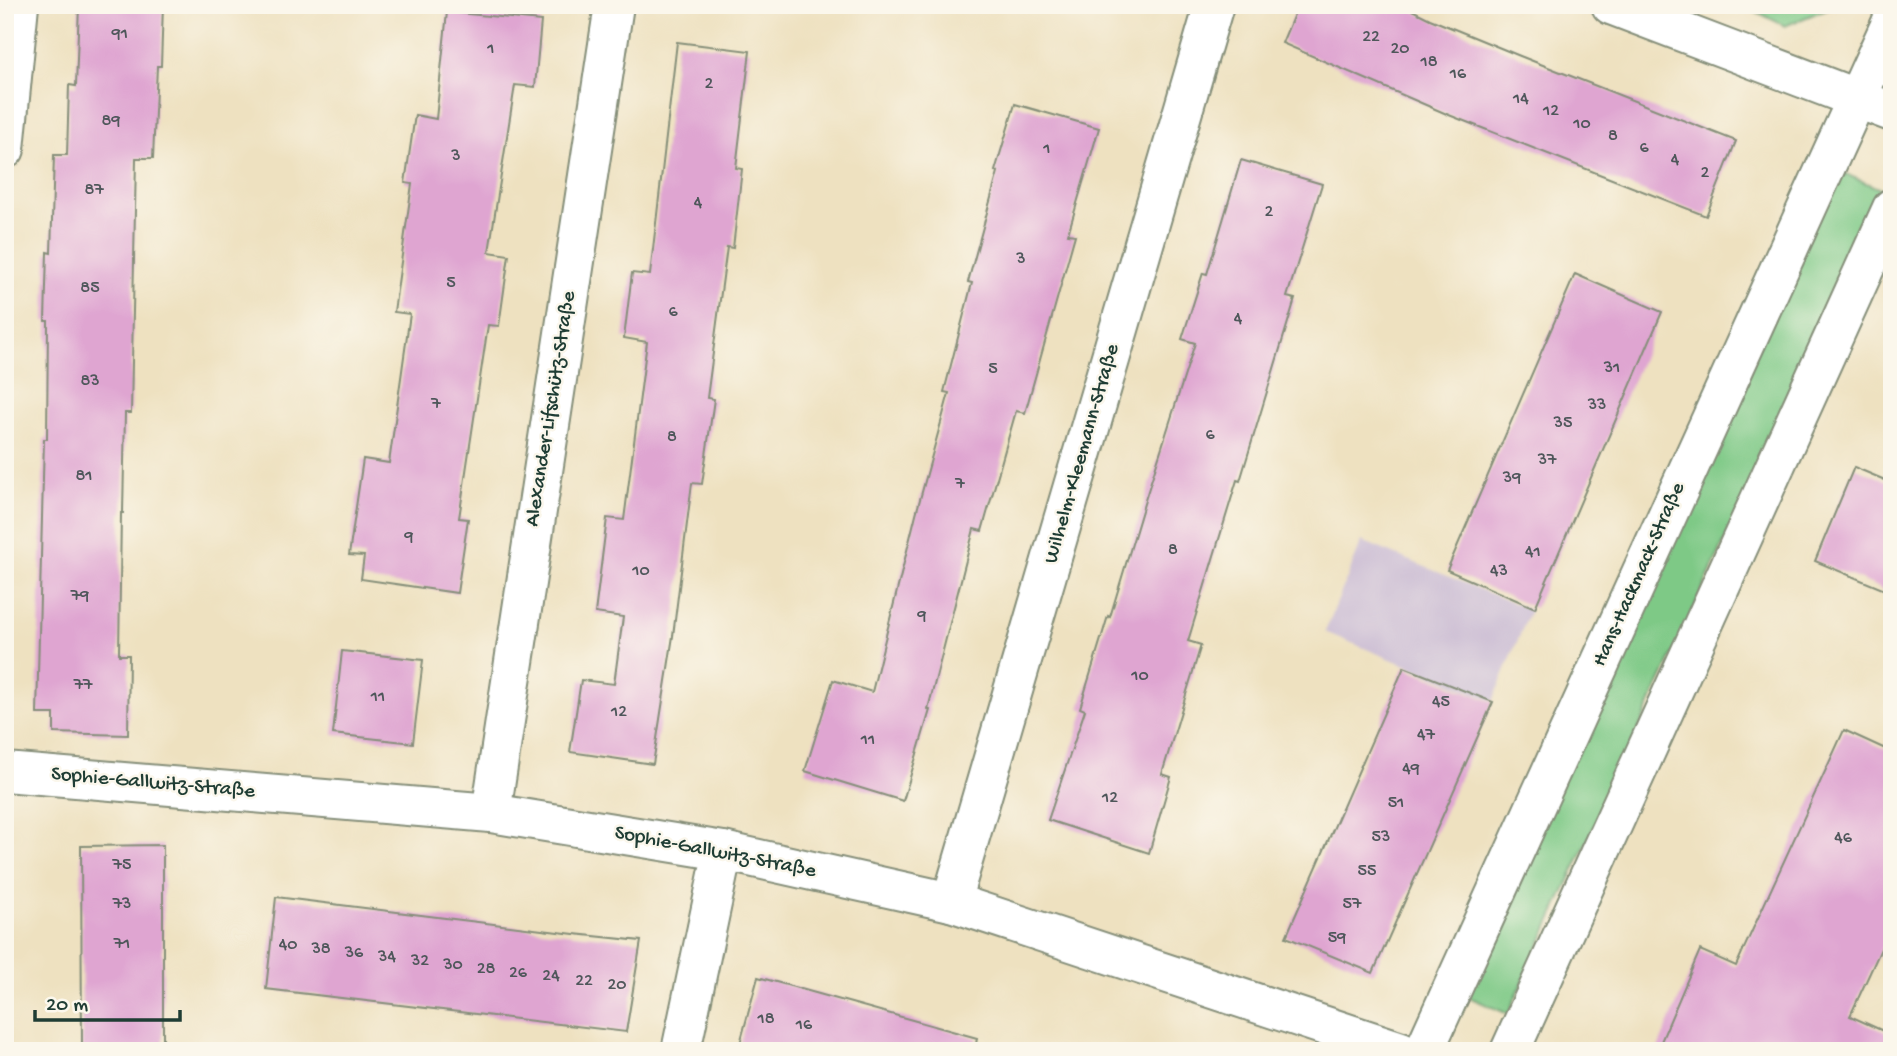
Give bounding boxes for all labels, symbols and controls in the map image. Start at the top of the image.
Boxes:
house number: 91 [111,24,128,45]
house number: 22 [1362,27,1380,48]
house number: 1 [486,39,495,60]
house number: 20 [1390,39,1410,60]
house number: 18 [1419,52,1438,73]
house number: 16 [1449,64,1467,85]
house number: 2 [705,74,714,95]
house number: 14 [1512,89,1529,110]
house number: 12 [1542,101,1559,122]
house number: 89 [102,111,120,132]
house number: 10 [1572,114,1591,135]
house number: 8 [1608,126,1618,147]
house number: 6 [1639,138,1649,159]
house number: 1 [1042,139,1051,160]
house number: 3 [450,146,461,167]
house number: 4 [1671,150,1680,171]
house number: 2 [1701,163,1710,184]
house number: 87 [84,180,104,201]
house number: 4 [694,193,703,214]
house number: 2 [1265,202,1274,223]
house number: 3 [1015,249,1026,270]
house number: 5 [446,273,456,294]
house number: 85 [80,278,100,299]
street label: Alexander-Lifschütz-Straße [521,288,583,528]
house number: 6 [668,302,678,323]
house number: 4 [1234,309,1243,330]
street label: Wilhelm-Kleemann-Straße [1040,340,1127,567]
house number: 31 [1603,358,1620,379]
house number: 5 [988,359,998,380]
house number: 83 [80,371,100,392]
house number: 7 [430,394,441,415]
house number: 33 [1587,395,1606,416]
house number: 35 [1553,413,1572,434]
house number: 6 [1205,425,1215,446]
house number: 8 [667,427,677,448]
house number: 37 [1537,450,1557,471]
house number: 81 [75,466,93,487]
house number: 39 [1502,468,1521,489]
house number: 7 [954,474,965,495]
street label: Hans-Hackmack-Straße [1588,478,1692,671]
house number: 9 [403,527,414,548]
house number: 8 [1168,540,1178,561]
house number: 41 [1525,542,1541,563]
house number: 10 [631,561,650,582]
house number: 43 [1490,561,1508,582]
house number: 79 [70,586,89,607]
house number: 9 [916,606,927,627]
house number: 10 [1130,666,1149,687]
house number: 77 [73,675,93,696]
house number: 11 [370,687,385,708]
house number: 45 [1432,692,1450,713]
house number: 12 [610,702,627,723]
house number: 47 [1417,725,1436,746]
house number: 11 [860,730,875,751]
house number: 49 [1402,759,1420,780]
street label: Sophie-Gallwitz-Straße [50,763,257,805]
house number: 12 [1101,788,1118,809]
house number: 51 [1388,793,1404,814]
street label: Sophie-Gallwitz-Straße [612,821,819,885]
house number: 53 [1372,827,1390,848]
house number: 46 [1834,828,1853,849]
house number: 75 [112,855,131,876]
house number: 55 [1358,861,1376,882]
house number: 73 [112,894,131,915]
house number: 57 [1343,894,1362,915]
house number: 59 [1328,928,1346,949]
house number: 71 [113,934,130,955]
house number: 40 [279,935,297,956]
house number: 38 [310,939,331,960]
house number: 36 [344,943,364,964]
house number: 34 [377,947,396,968]
house number: 32 [410,951,429,972]
house number: 30 [442,955,463,976]
house number: 28 [477,959,495,980]
house number: 26 [509,963,528,984]
house number: 24 [542,966,560,987]
house number: 22 [575,971,593,992]
house number: 20 [607,975,627,996]
scale bar [35,979,180,1023]
text: 20 m [46,994,88,1019]
house number: 18 [756,1009,775,1030]
house number: 16 [795,1015,813,1036]

